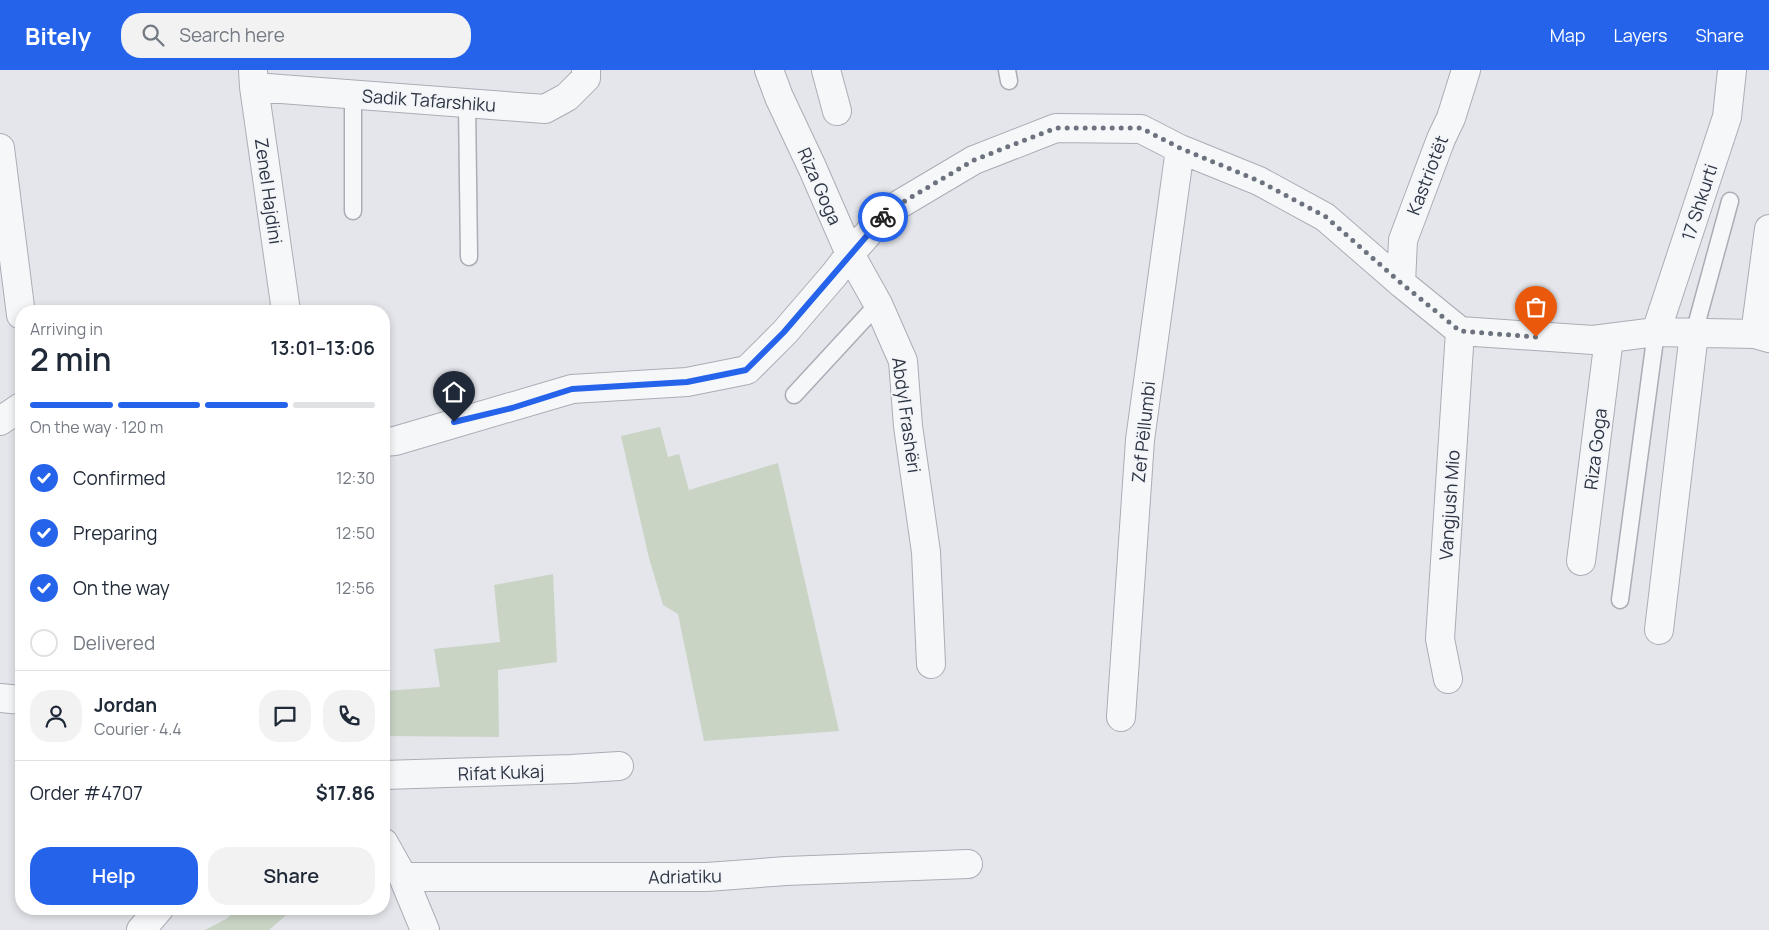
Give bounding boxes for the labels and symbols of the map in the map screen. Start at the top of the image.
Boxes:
street label: Sadik Tafarshiku [361,83,497,117]
street label: Kastriotët [1401,132,1453,218]
street label: Zenel Hajdini [250,136,288,246]
street label: Riza Goga [792,144,848,228]
street label: 17 Shkurti [1675,161,1723,243]
courier [858,192,908,242]
pin [1515,286,1557,337]
street label: Abdyl Frashëri [887,356,927,474]
pin [433,371,475,422]
street label: Zef Pëllumbi [1126,380,1160,484]
street label: Riza Goga [1578,407,1612,491]
street label: Vangjush Mio [1433,449,1465,561]
street label: Rifat Kukaj [457,758,545,786]
street label: Adriatiku [648,863,722,889]

